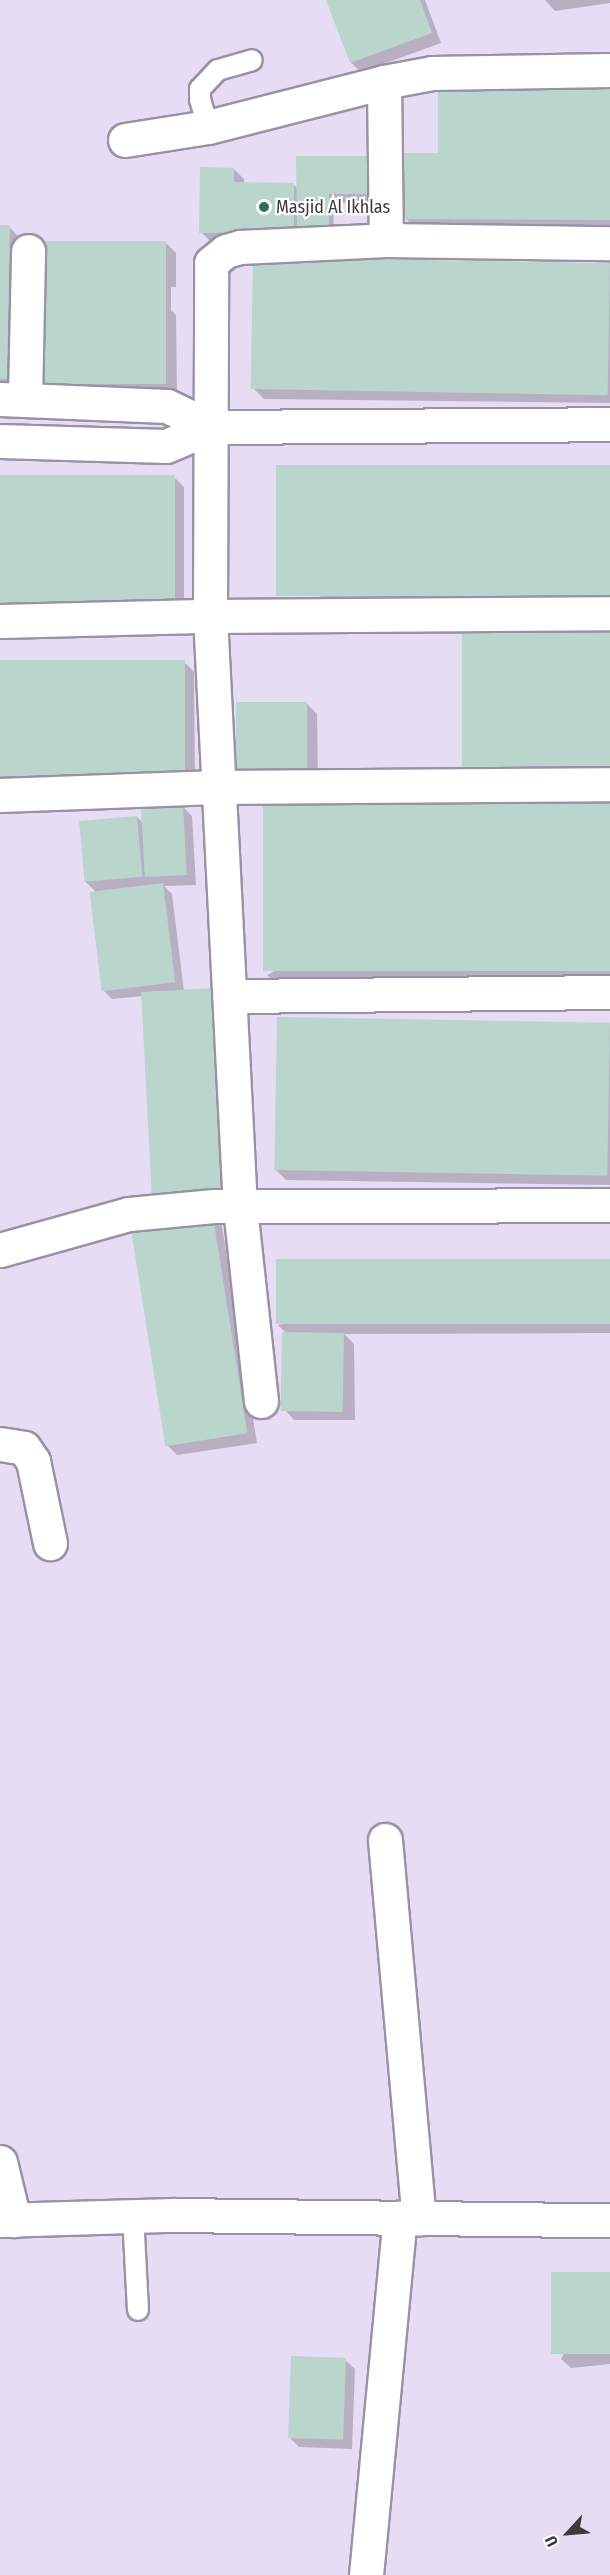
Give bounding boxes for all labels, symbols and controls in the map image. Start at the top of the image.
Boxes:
place label: Masjid Al Ikhlas [276,196,390,218]
marker: Masjid Al Ikhlas [257,200,271,214]
north arrow [538,2503,598,2563]
text: U [541,2533,562,2550]

